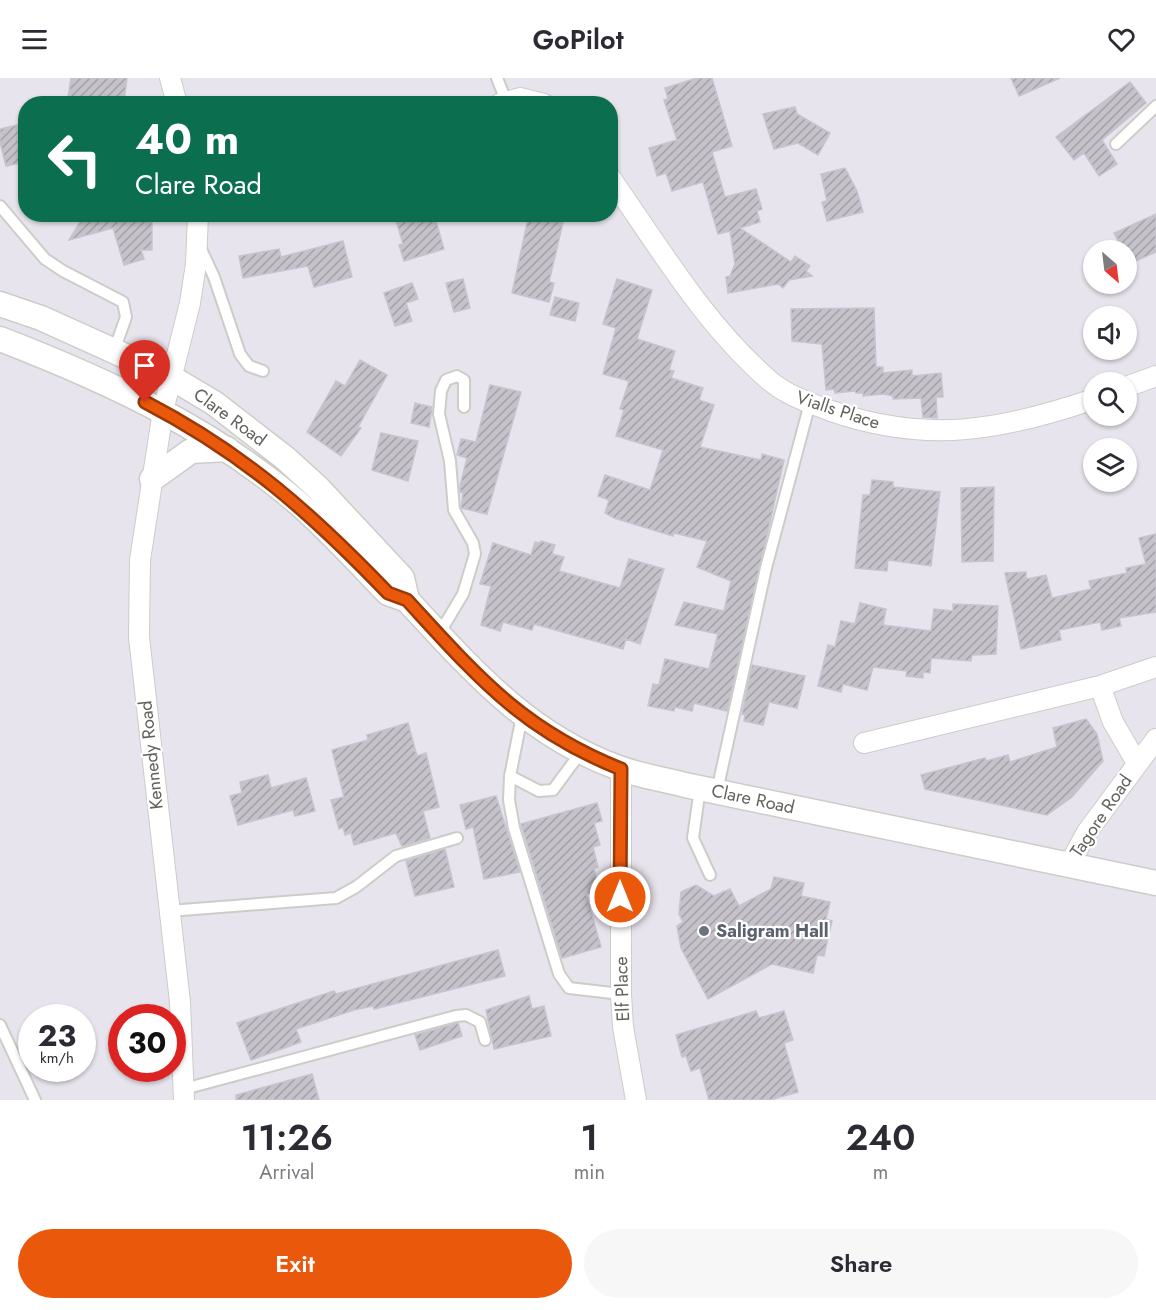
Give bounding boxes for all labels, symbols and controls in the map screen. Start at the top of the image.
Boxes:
text: GoPilot [532,20,624,59]
icon: menu [18,23,51,56]
icon: heart [1105,23,1138,56]
text: 40 m [135,109,239,170]
icon: left [36,120,114,198]
text: Clare Road [135,165,262,204]
north arrow [1083,240,1137,294]
map controls [1083,240,1137,492]
button: sound [1083,306,1137,360]
pin [119,340,170,402]
icon: arrive [128,349,161,382]
button: search [1083,372,1137,426]
street label: Clare Road [188,382,272,452]
street label: Vialls Place [793,384,883,436]
button: layers [1083,438,1137,492]
street label: Kennedy Road [132,699,170,811]
street label: Tagore Road [1064,769,1138,863]
street label: Clare Road [709,777,797,821]
position arrow [588,865,652,929]
place label: Saligram Hall [716,918,829,944]
marker: Saligram Hall [697,924,711,938]
street label: Elf Place [608,956,636,1022]
speed limit sign: 30 [108,1004,186,1082]
text: 23 [38,1014,76,1057]
text: km/h [40,1047,74,1069]
text: 11:26 [241,1111,333,1163]
text: 1 [581,1111,598,1163]
text: 240 [846,1111,915,1163]
text: Arrival [259,1158,314,1187]
text: min [574,1158,605,1187]
text: m [873,1158,888,1187]
button: Exit [18,1229,572,1298]
button: Share [584,1229,1138,1298]

